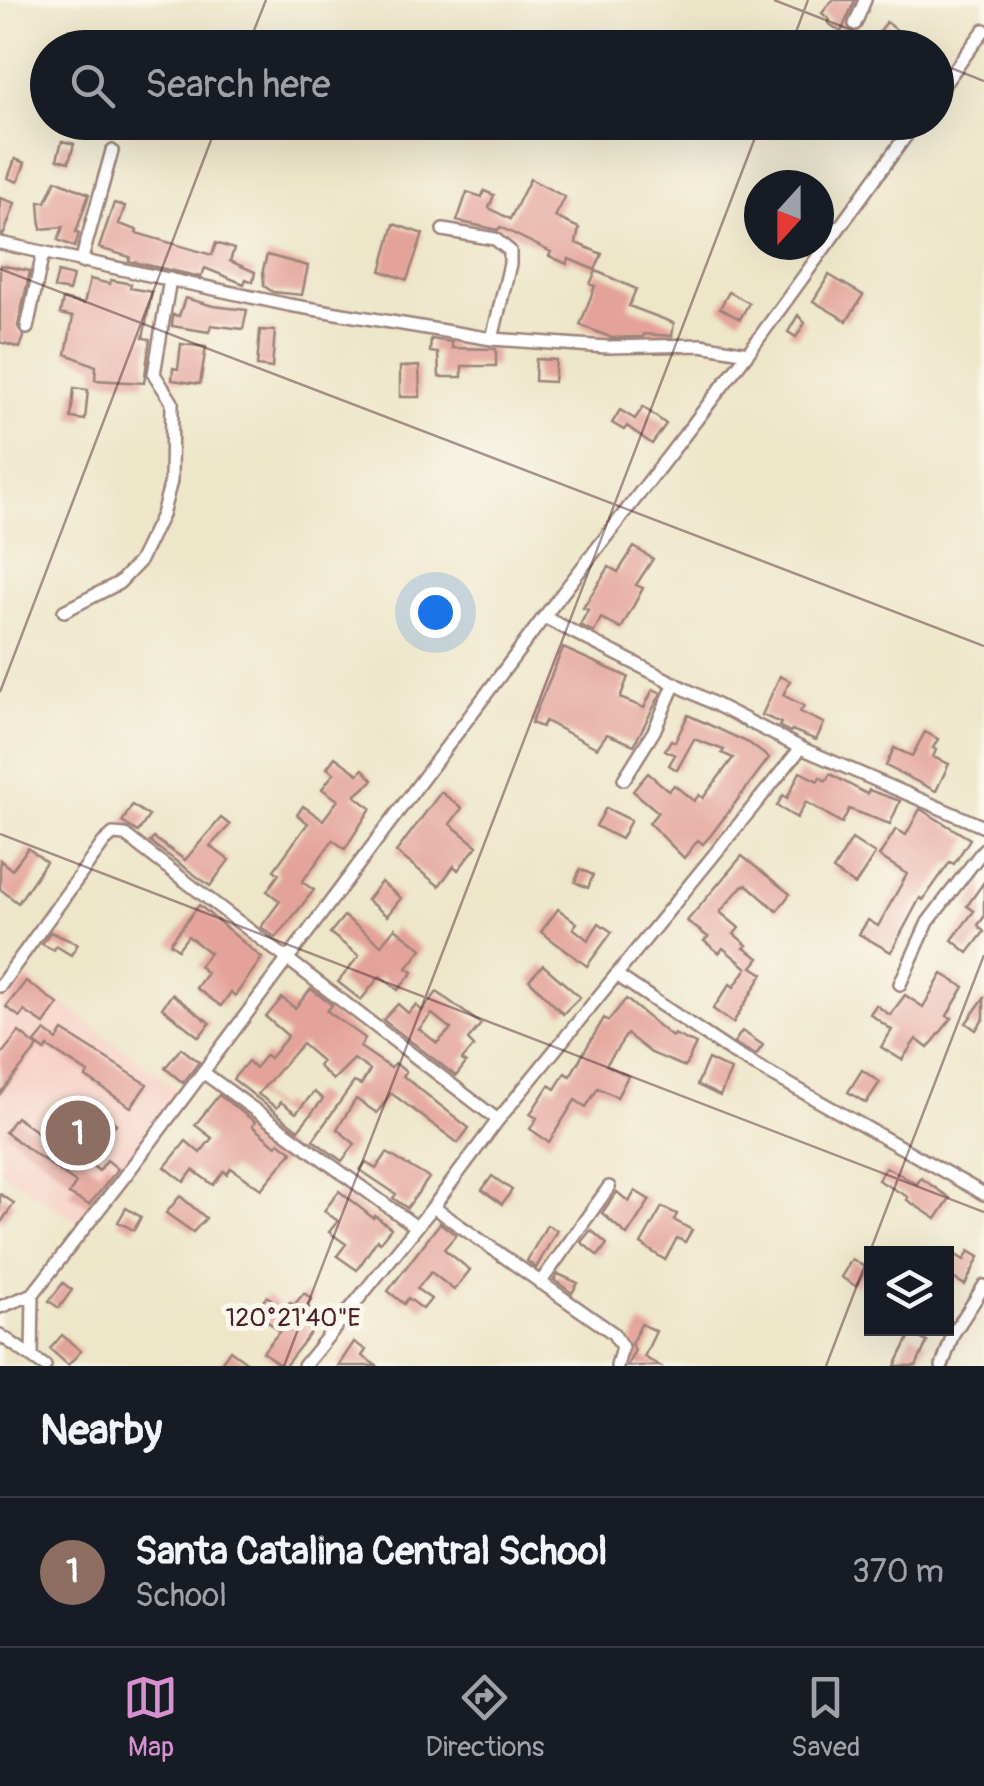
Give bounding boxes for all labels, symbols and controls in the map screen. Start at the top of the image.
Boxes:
search box [30,30,954,140]
icon: search [65,58,120,113]
text: Search here [145,61,331,109]
north arrow [744,170,834,260]
your location [410,587,461,638]
pin: 1 [46,1096,110,1170]
map controls [864,1246,954,1336]
button: layers [864,1246,954,1336]
text: 120°21'40"E [225,1303,361,1334]
text: Nearby [40,1405,162,1457]
text: Santa Catalina Central School [135,1528,607,1576]
text: 1 [66,1552,79,1592]
text: 370 m [852,1552,944,1592]
text: School [135,1576,227,1616]
tab: Map [123,1670,178,1765]
tab: Directions [425,1670,544,1765]
tab: Saved [791,1670,861,1765]

